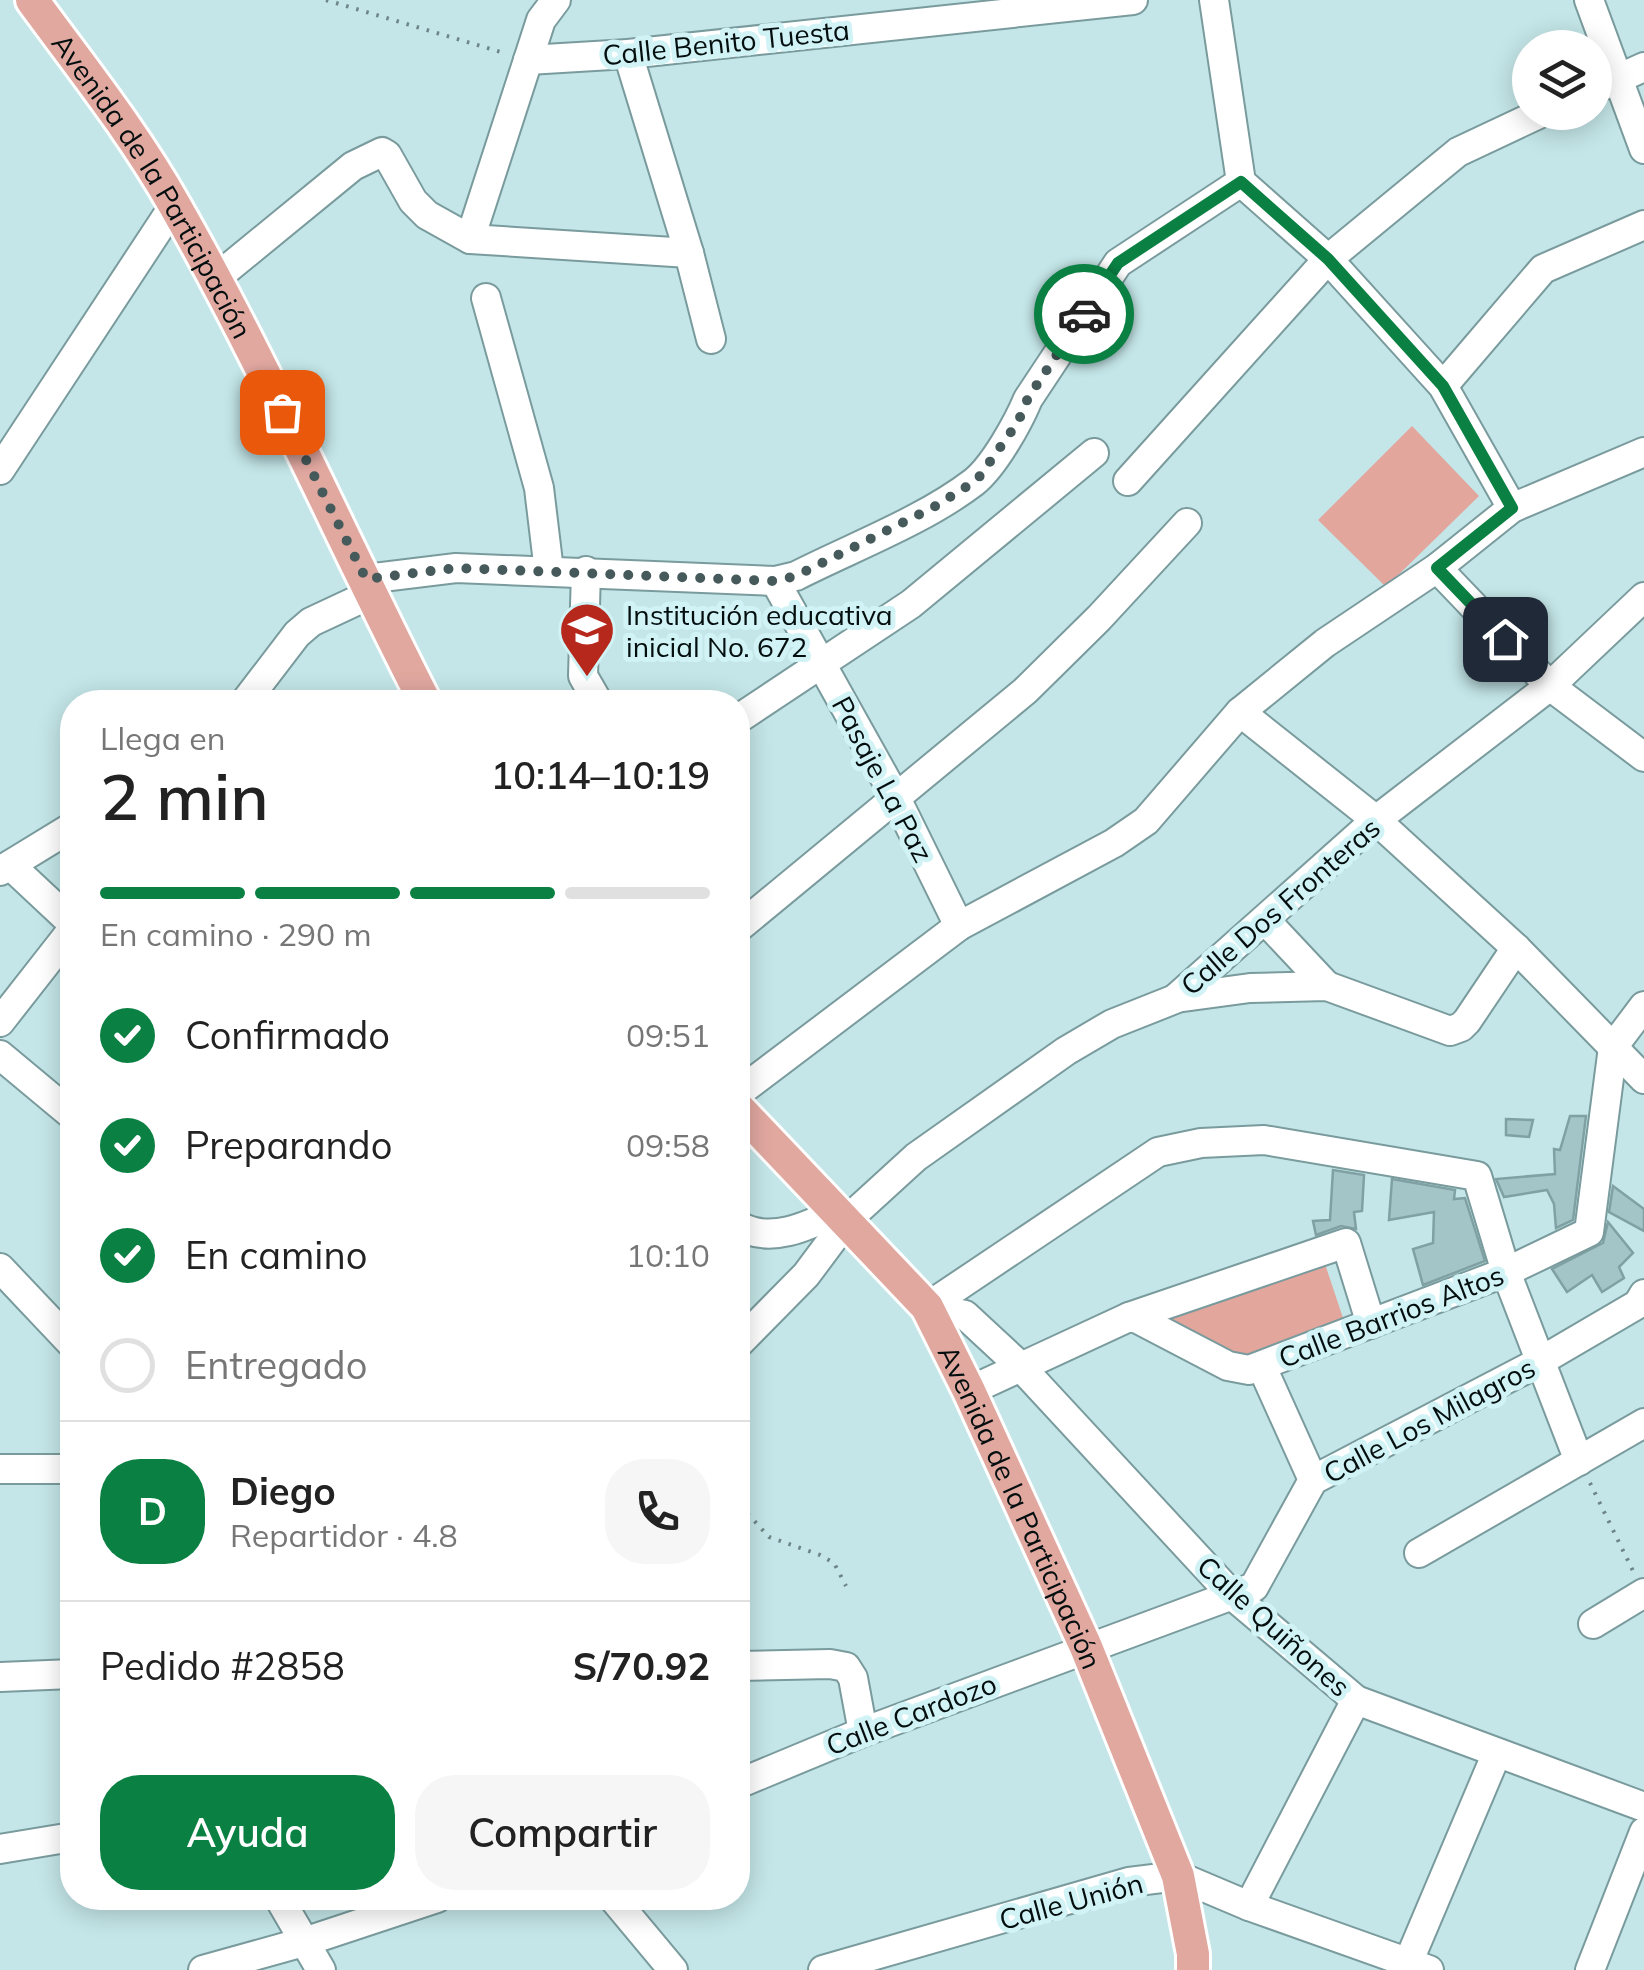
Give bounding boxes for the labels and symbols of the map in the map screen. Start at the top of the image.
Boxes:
street label: Calle Benito Tuesta [601,12,851,72]
street label: Avenida de la Participación [45,26,260,344]
courier [1034,264,1134,364]
pin [240,370,325,455]
place label: Institución educativa inicial No. 672 [626,597,893,664]
pin [1463,597,1548,682]
school or university icon: Institución educativa inicial No. 672 [557,600,617,679]
street label: Pasaje La Paz [825,690,941,868]
street label: Calle Dos Fronteras [1173,810,1387,1002]
street label: Calle Barrios Altos [1274,1257,1508,1375]
street label: Avenida de la Participación [931,1339,1110,1674]
street label: Calle Los Milagros [1317,1349,1541,1491]
street label: Calle Quiñones [1190,1548,1358,1704]
street label: Calle Cardozo [821,1665,1001,1763]
street label: Calle Unión [995,1865,1147,1937]

